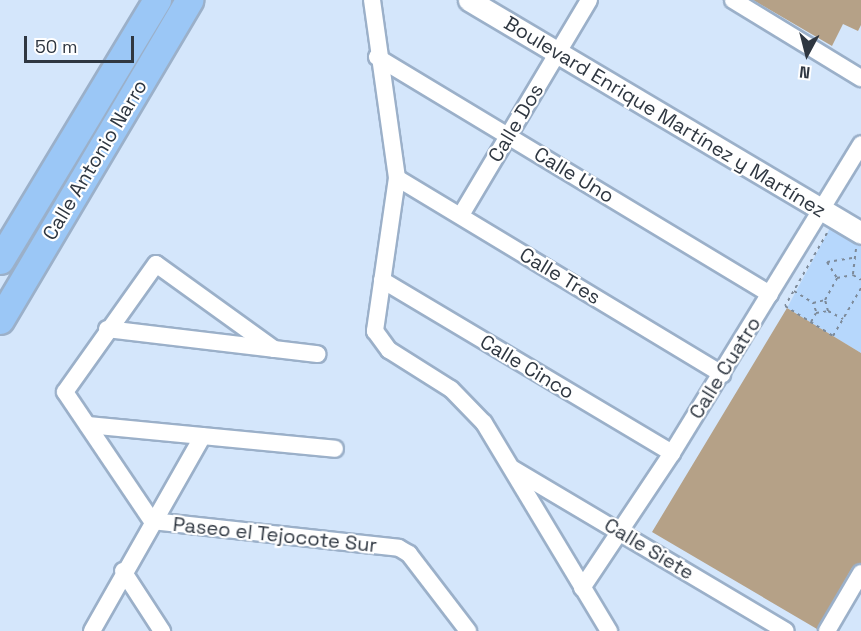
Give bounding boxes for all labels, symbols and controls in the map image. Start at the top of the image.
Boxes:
street label: Boulevard Enrique Martínez y Martínez [500,11,830,223]
scale bar [27,24,136,62]
north arrow [777,24,837,84]
text: 50 m [35,35,77,58]
text: N [798,61,811,83]
street label: Calle Antonio Narro [37,75,153,245]
street label: Calle Dos [483,79,549,167]
street label: Calle Uno [530,142,618,208]
street label: Calle Tres [515,242,605,310]
street label: Calle Cuatro [684,313,766,423]
street label: Calle Cinco [476,330,578,404]
street label: Paseo el Tejocote Sur [171,512,379,558]
street label: Calle Siete [600,513,698,585]

